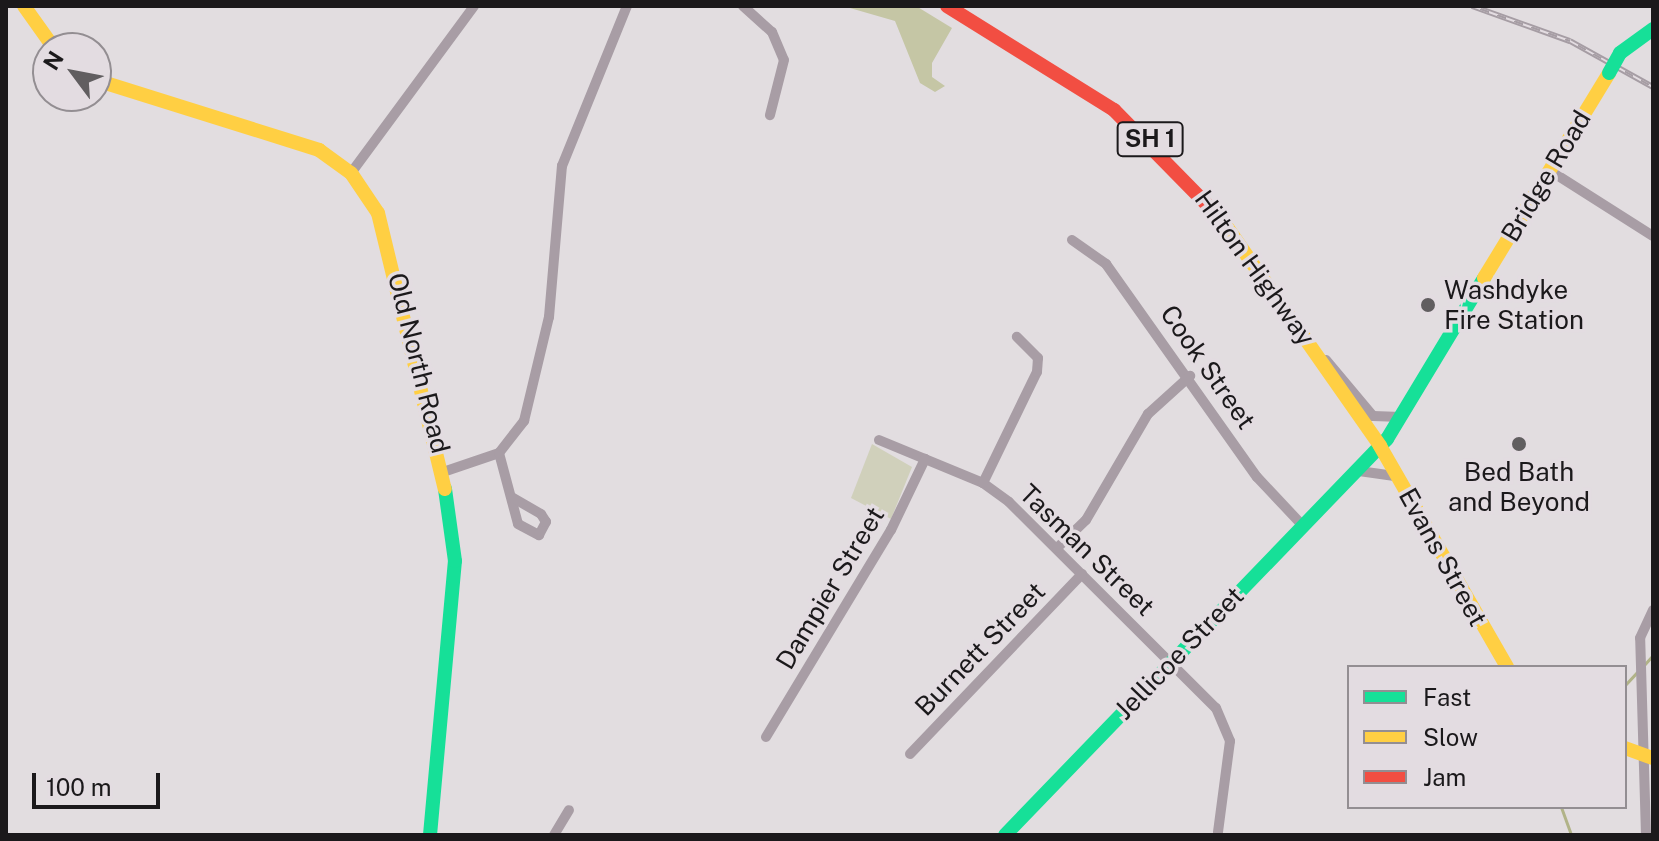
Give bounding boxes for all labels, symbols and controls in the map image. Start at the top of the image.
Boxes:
north arrow [32,32,112,112]
text: N [38,46,69,75]
street label: Bridge Road [1495,105,1597,247]
road number: SH 1 [1116,119,1184,159]
street label: Hilton Highway [1188,184,1322,352]
street label: Old North Road [382,270,456,456]
place label: Washdyke Fire Station [1444,274,1584,336]
marker: Washdyke Fire Station [1419,296,1437,314]
street label: Cook Street [1154,299,1262,435]
marker: Bed Bath and Beyond [1510,435,1528,453]
place label: Bed Bath and Beyond [1448,456,1590,518]
street label: Tasman Street [1013,478,1161,622]
street label: Evans Street [1392,482,1494,632]
street label: Dampier Street [769,501,891,675]
street label: Burnett Street [909,576,1051,722]
street label: Jellicoe Street [1108,580,1250,726]
legend [1347,665,1627,809]
text: Fast [1423,683,1471,711]
text: Slow [1423,723,1478,751]
scale bar [36,757,164,807]
text: Jam [1423,763,1466,791]
text: 100 m [46,773,112,801]

